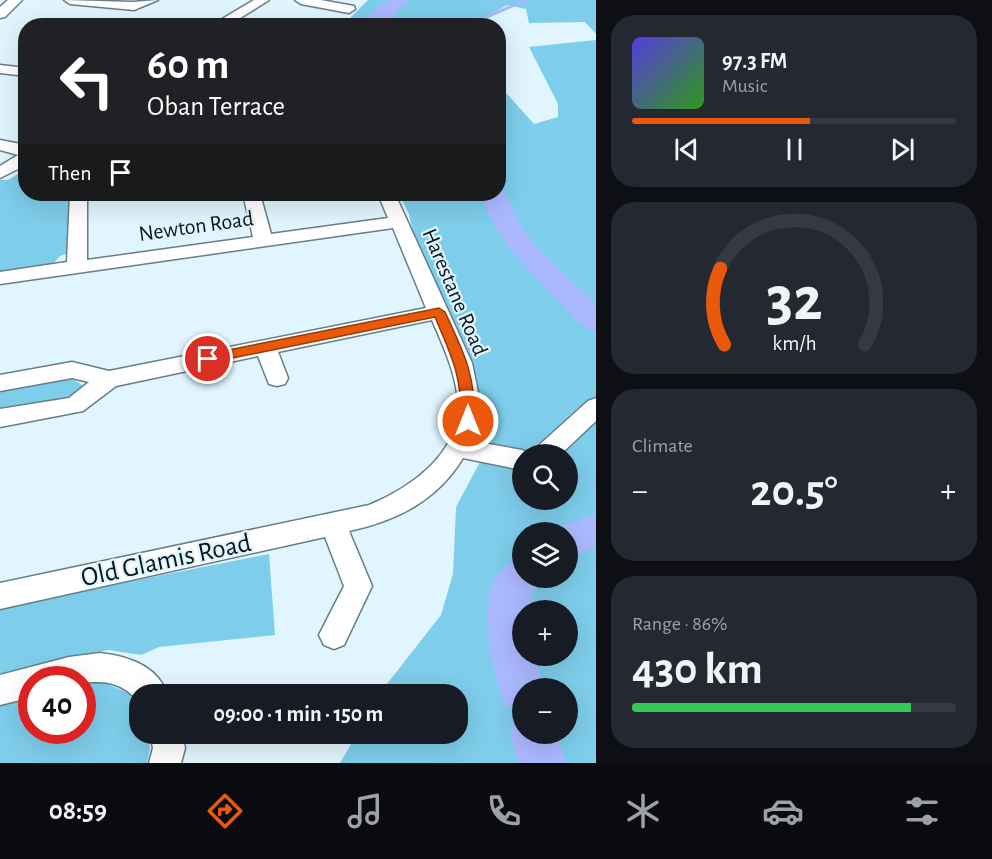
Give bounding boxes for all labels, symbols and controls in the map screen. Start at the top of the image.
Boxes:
icon: left [48,42,126,120]
text: 60 m [147,44,229,86]
text: 97.3 FM [722,50,787,72]
text: Music [722,76,768,96]
text: Oban Terrace [147,93,285,120]
icon: previous [670,133,703,166]
icon: pause [778,133,811,166]
icon: next [886,133,919,166]
icon: arrive [104,156,137,189]
text: Then [48,162,92,184]
street label: Newton Road [137,207,255,245]
street label: Harestane Road [418,225,492,359]
text: 32 [766,269,822,331]
pin [182,333,233,384]
text: km/h [772,333,816,354]
icon: arrive [191,342,224,375]
position arrow [436,389,500,453]
text: Climate [632,436,693,456]
map controls [512,444,578,744]
button: search [512,444,578,510]
text: 20.5° [750,469,838,514]
text: − [632,475,648,508]
text: + [940,475,956,508]
button: layers [512,522,578,588]
street label: Old Glamis Road [78,529,254,591]
button: + [512,600,578,666]
text: Range · 86% [632,614,728,634]
text: 430 km [632,647,763,692]
speed limit sign: 40 [18,666,96,744]
button: − [512,678,578,744]
text: 09:00 · 1 min · 150 m [214,703,383,725]
icon: directions [204,790,246,832]
icon: music [344,790,386,832]
icon: phone [483,790,525,832]
icon: climate [622,790,664,832]
icon: car [762,790,804,832]
icon: filters [901,790,943,832]
text: 08:59 [49,797,107,824]

